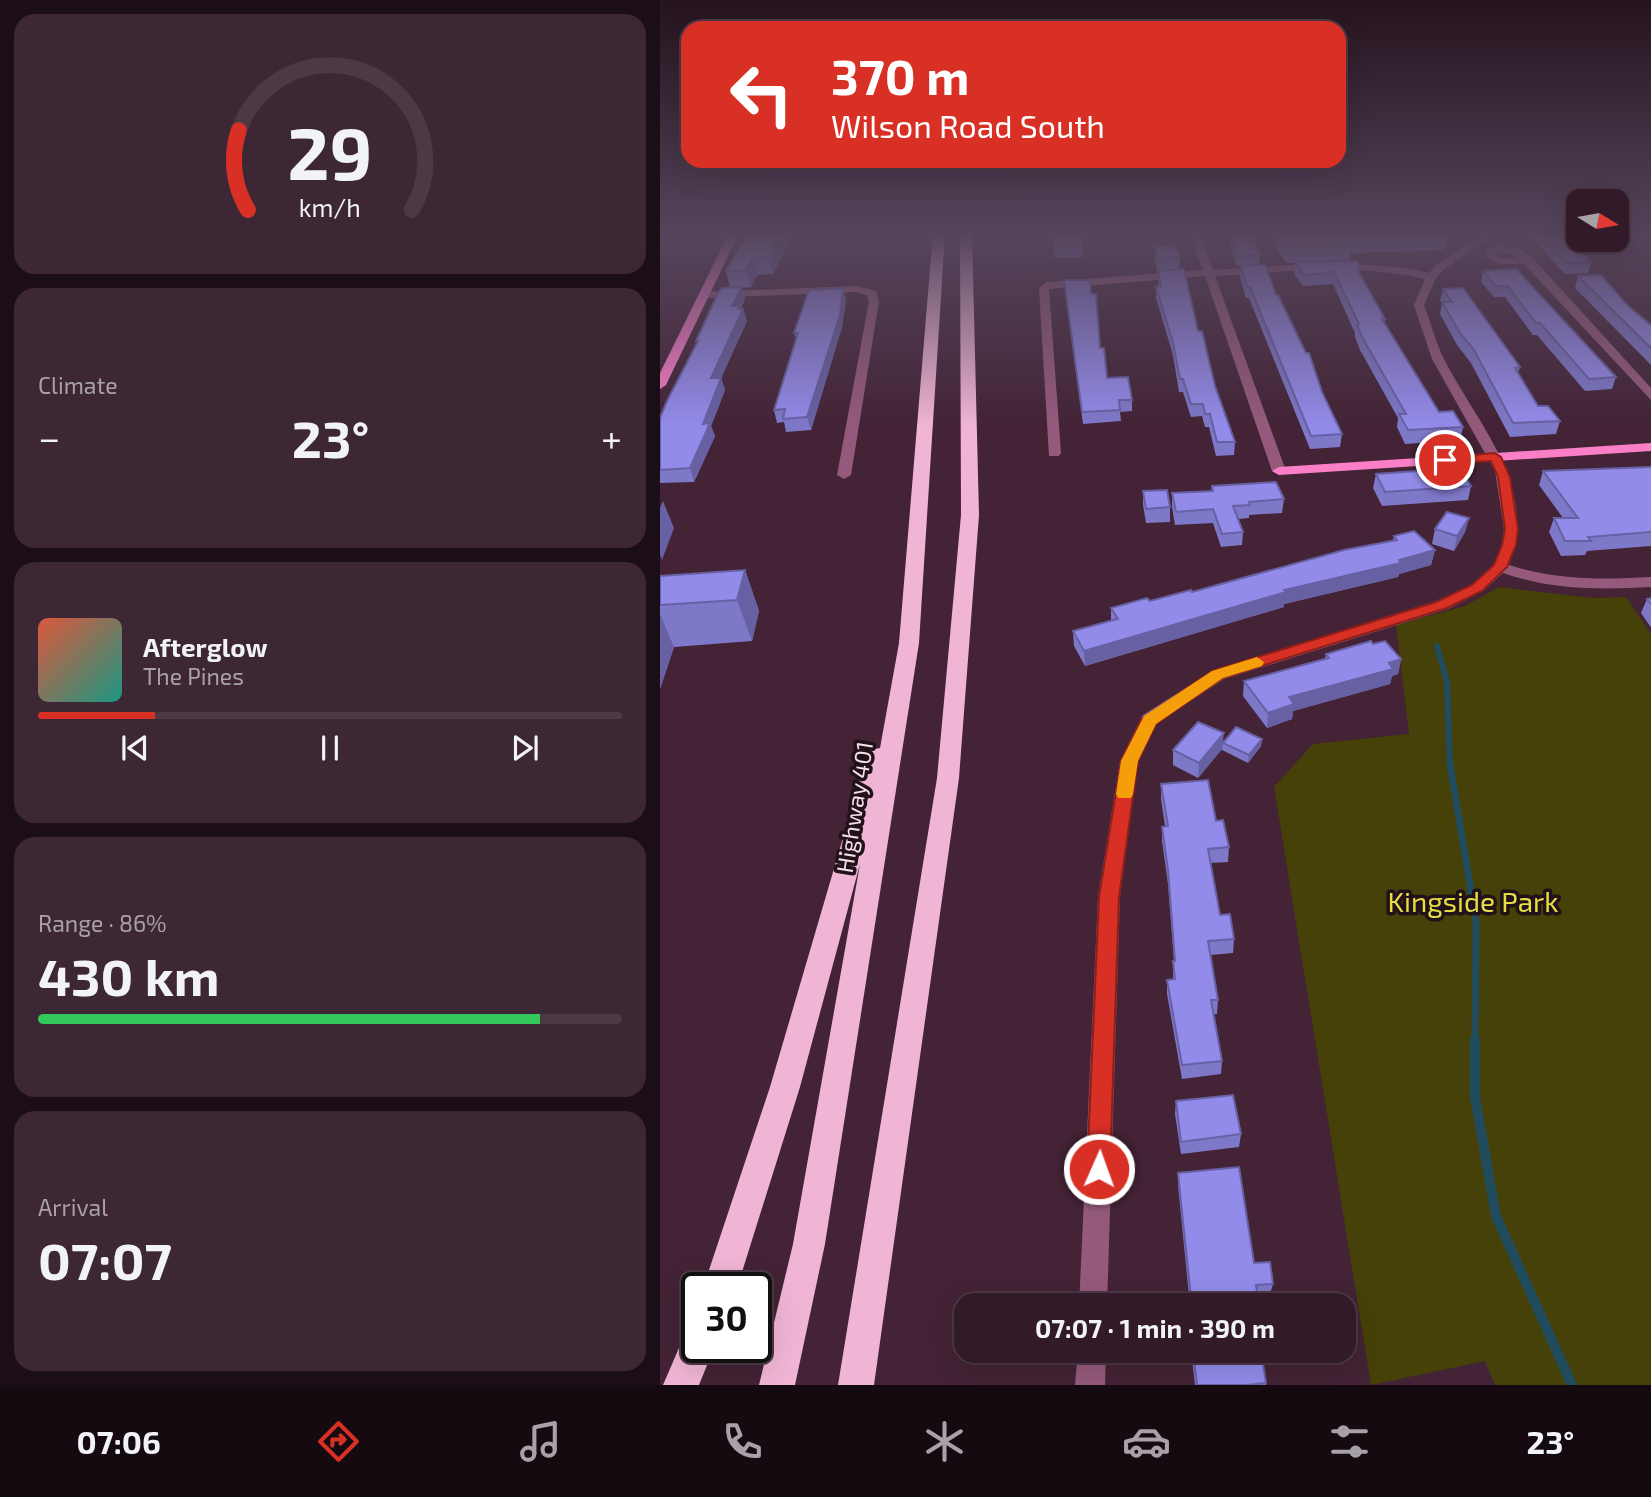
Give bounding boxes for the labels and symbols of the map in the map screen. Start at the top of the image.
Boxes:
north arrow [1566,189,1630,252]
pin [1415,430,1475,490]
street label: Highway 401 [830,739,878,875]
park label: Kingside Park [1387,884,1559,918]
position arrow [1062,1132,1136,1206]
speed limit sign: 30 [681,1272,772,1363]

